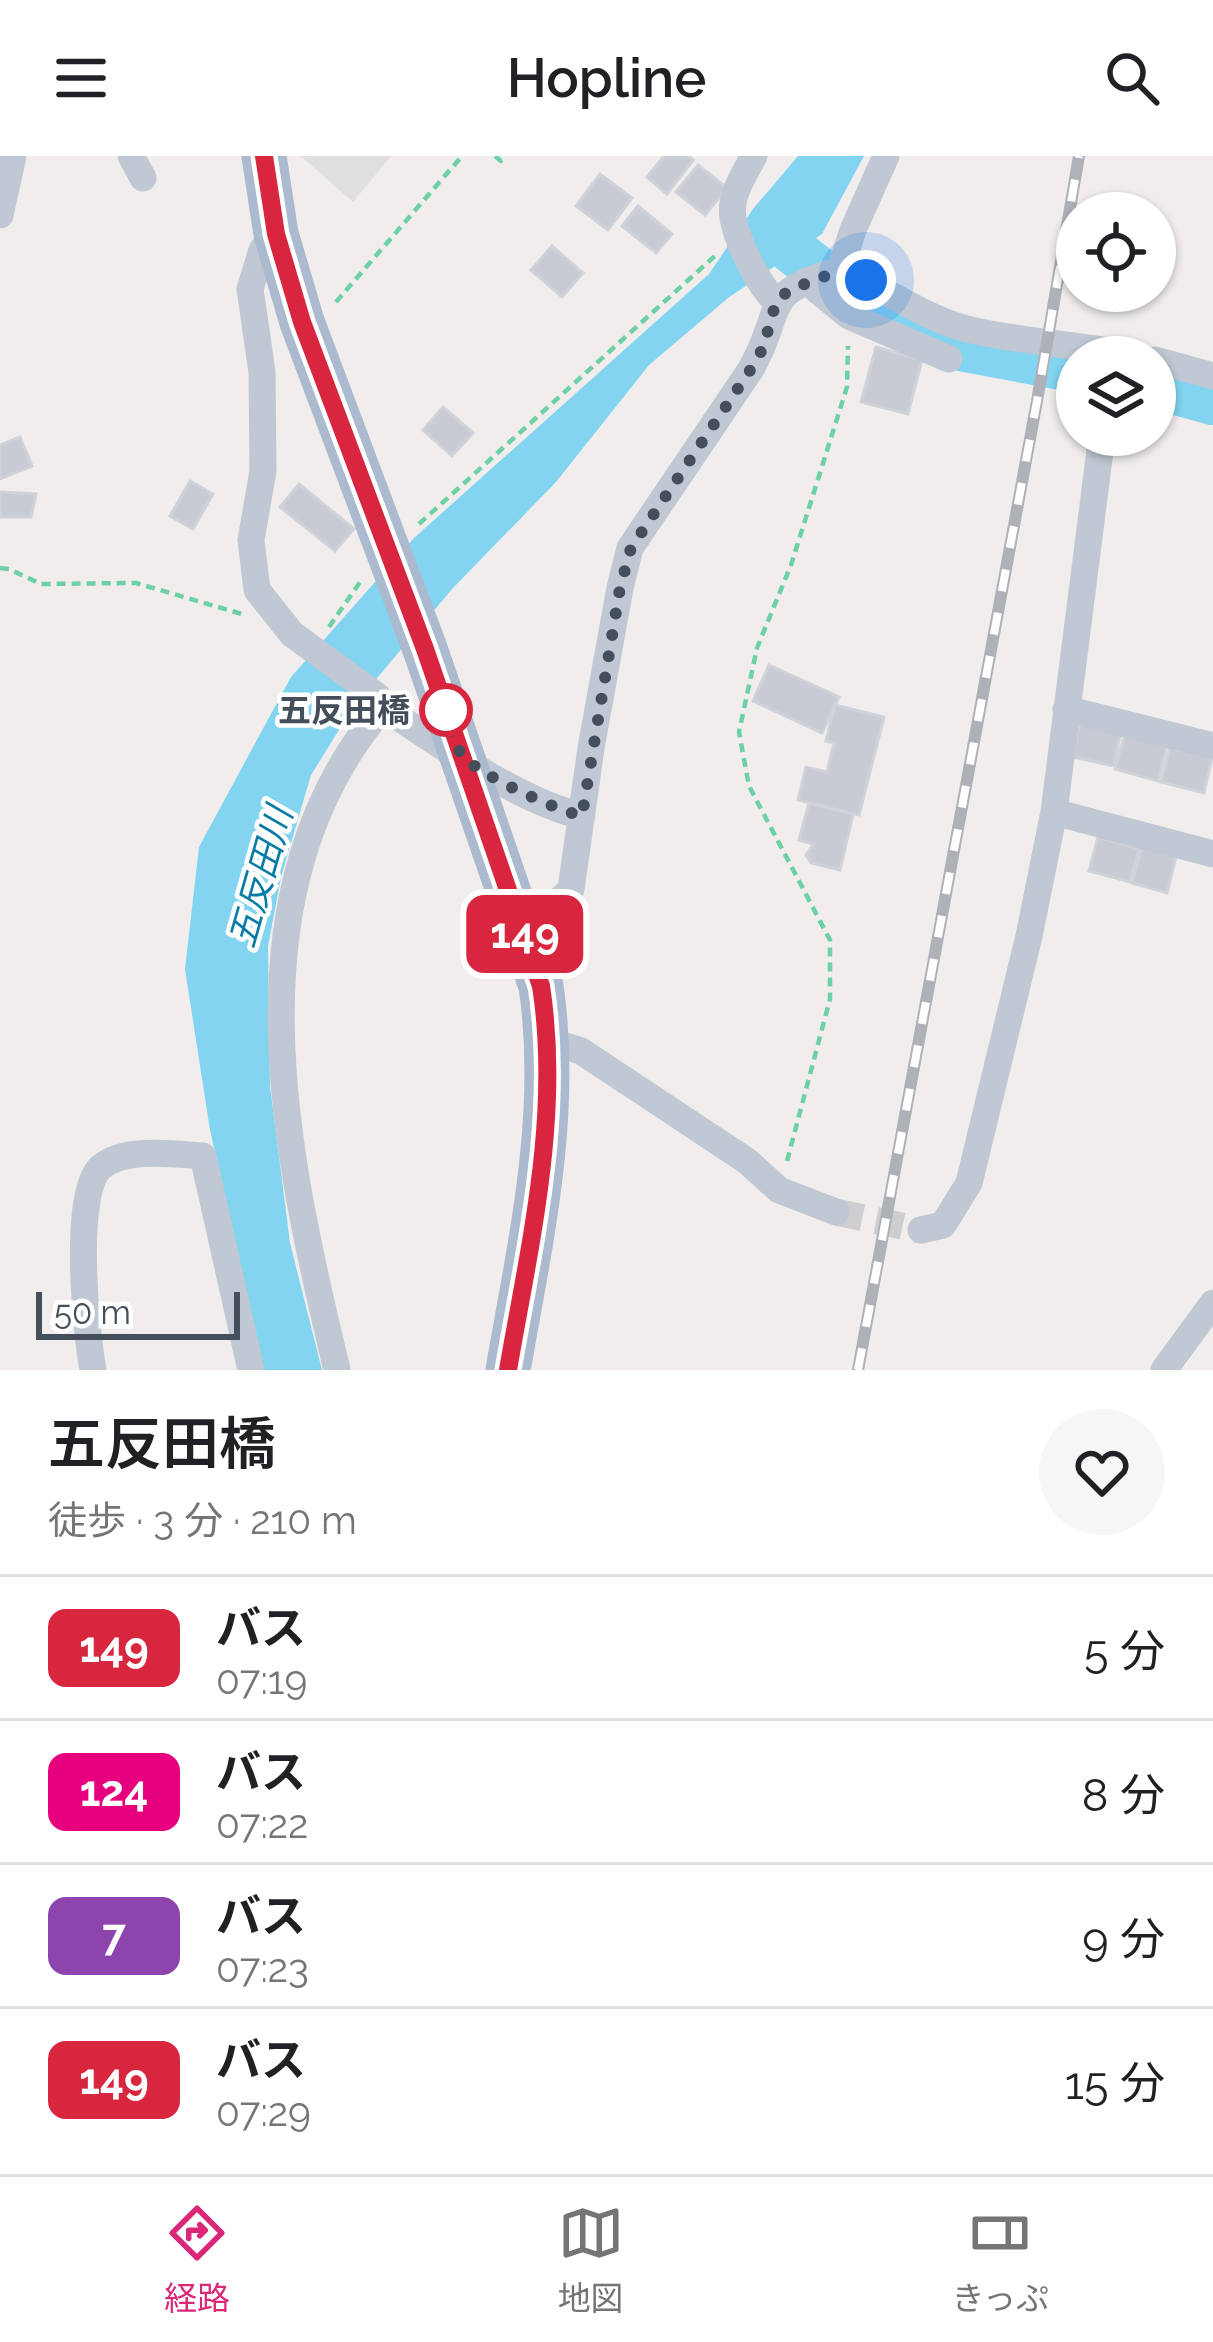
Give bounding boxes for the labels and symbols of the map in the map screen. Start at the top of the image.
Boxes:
your location [836,250,896,310]
marker: 五反田橋 [421,685,471,735]
place label: 五反田橋 [278,691,410,730]
water label: 五反田川 [220,798,301,952]
line badge: 149 [456,895,594,973]
scale bar [36,1286,240,1339]

